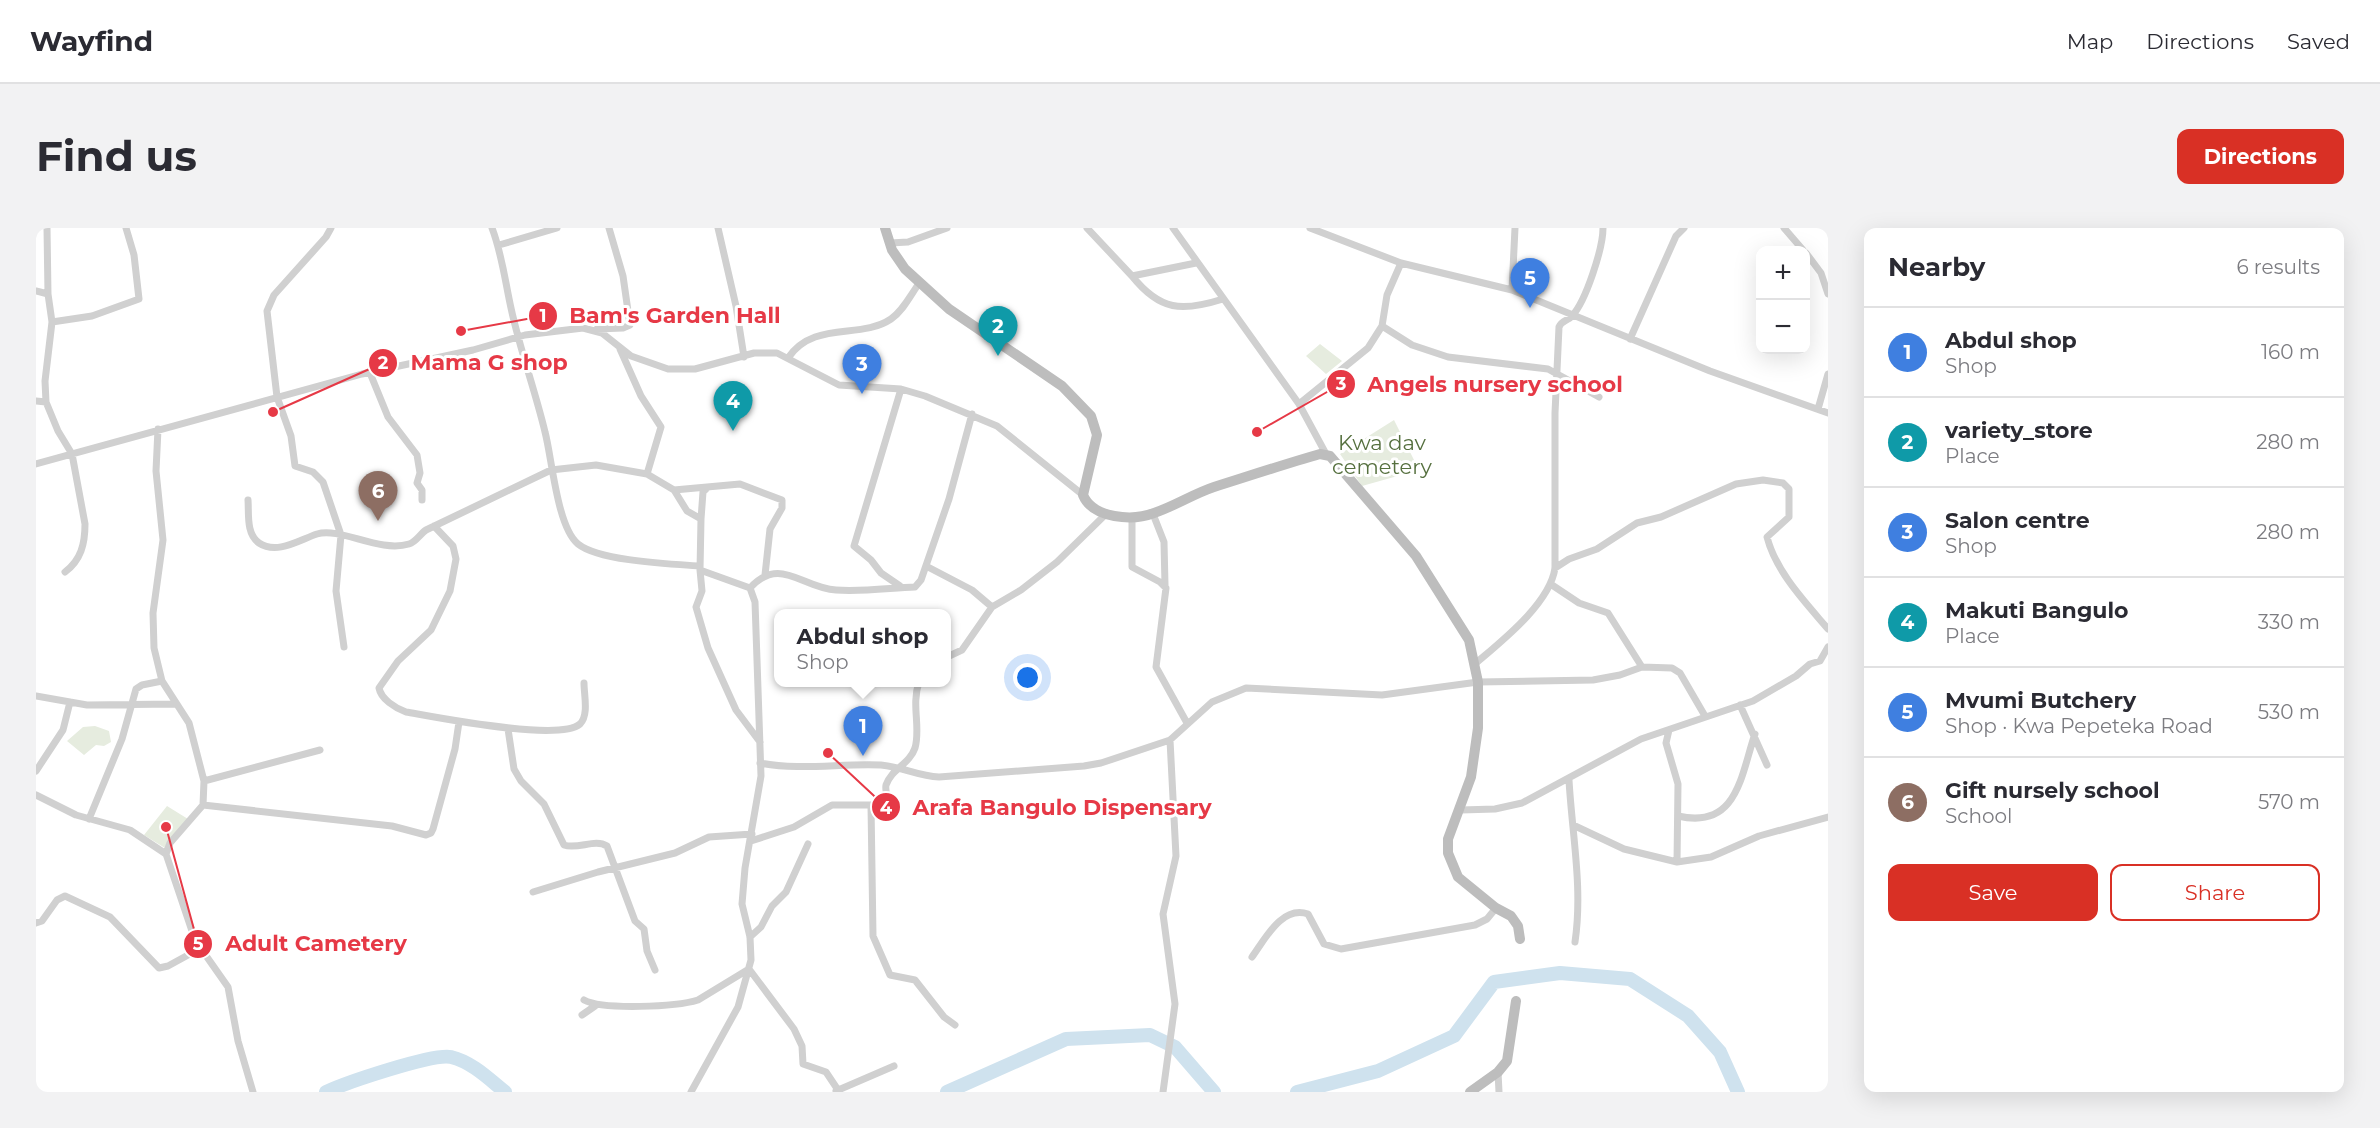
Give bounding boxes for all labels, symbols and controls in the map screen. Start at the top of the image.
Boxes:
text: Wayfind [30,24,153,58]
text: Map [2067,29,2113,54]
text: Directions [2146,29,2254,54]
text: Saved [2287,29,2350,54]
button: Directions [2177,129,2344,184]
text: Find us [36,130,197,182]
map controls [1756,246,1810,354]
button: + [1756,246,1810,300]
text: Nearby [1888,251,1985,283]
text: 6 results [2236,255,2320,279]
pin: 5 [1510,259,1550,308]
callout: Bam's Garden Hall [528,296,793,336]
button: − [1756,300,1810,354]
text: Bam's Garden Hall [569,302,781,329]
text: 1 [539,305,547,327]
pin: 2 [978,306,1018,356]
text: Abdul shop [1945,327,2077,354]
text: 1 [1904,340,1911,364]
text: 160 m [2261,340,2320,364]
callout: Mama G shop [368,343,580,383]
pin: 3 [842,344,882,394]
text: Mama G shop [410,349,568,376]
text: 2 [378,352,389,374]
text: Shop [1945,354,1997,378]
callout: Angels nursery school [1326,364,1635,404]
text: Angels nursery school [1366,371,1623,398]
text: 3 [1335,373,1347,395]
pin: 4 [714,382,752,431]
text: variety_store [1945,417,2093,444]
park label: Kwa dav cemetery [1332,430,1432,479]
text: 2 [1902,430,1913,454]
text: 280 m [2256,430,2320,454]
text: Place [1945,444,2000,468]
pin: 6 [358,472,398,521]
text: Salon centre [1945,507,2090,534]
text: 3 [1902,520,1913,544]
text: 280 m [2256,520,2320,544]
text: Shop [1945,534,1997,558]
text: Makuti Bangulo [1945,597,2128,624]
popup [774,609,951,687]
text: 4 [1901,610,1914,634]
text: 330 m [2258,610,2320,634]
text: Abdul shop [797,623,928,650]
text: Place [1945,624,2000,648]
text: Shop [797,650,849,674]
your location [1013,663,1042,692]
text: Mvumi Butchery [1945,687,2136,714]
text: 5 [1902,700,1913,724]
text: 530 m [2258,700,2320,724]
pin: 1 [844,706,882,756]
text: Shop · Kwa Pepeteka Road [1945,714,2213,738]
text: Gift nursely school [1945,777,2160,804]
callout: Arafa Bangulo Dispensary [871,787,1224,827]
text: 6 [1901,790,1914,814]
text: 570 m [2258,790,2320,814]
text: Arafa Bangulo Dispensary [911,794,1212,821]
text: 4 [880,797,893,819]
text: School [1945,804,2012,828]
button: Save [1888,864,2098,921]
button: Share [2110,864,2320,921]
callout: Adult Cametery [183,924,419,964]
text: Adult Cametery [224,930,408,957]
text: 5 [193,933,204,955]

